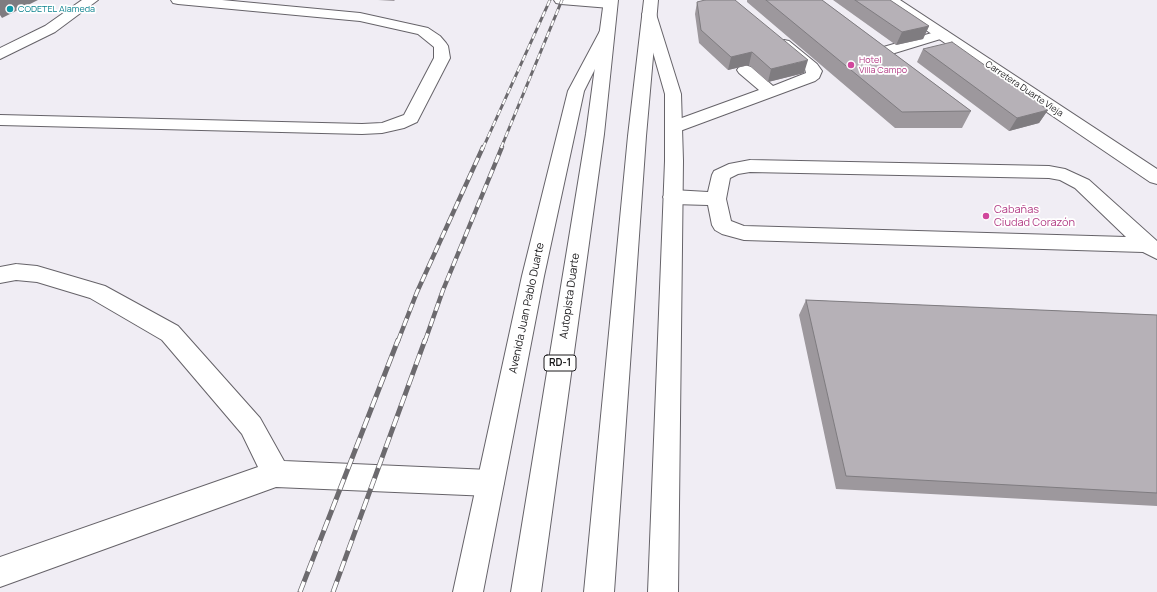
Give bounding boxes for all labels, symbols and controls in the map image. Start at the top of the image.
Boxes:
marker: CODETEL Alameda [5,4,15,14]
place label: CODETEL Alameda [18,4,95,14]
place label: Hotel Villa Campo [859,55,907,76]
street label: Carretera Duarte Vieja [983,59,1065,119]
marker: Hotel Villa Campo [846,60,856,70]
place label: Cabañas Ciudad Corazón [994,203,1075,229]
marker: Cabañas Ciudad Corazón [981,211,991,221]
street label: Avenida Juan Pablo Duarte [507,241,547,375]
street label: Autopista Duarte [557,252,583,340]
road number: RD-1 [544,355,576,371]

